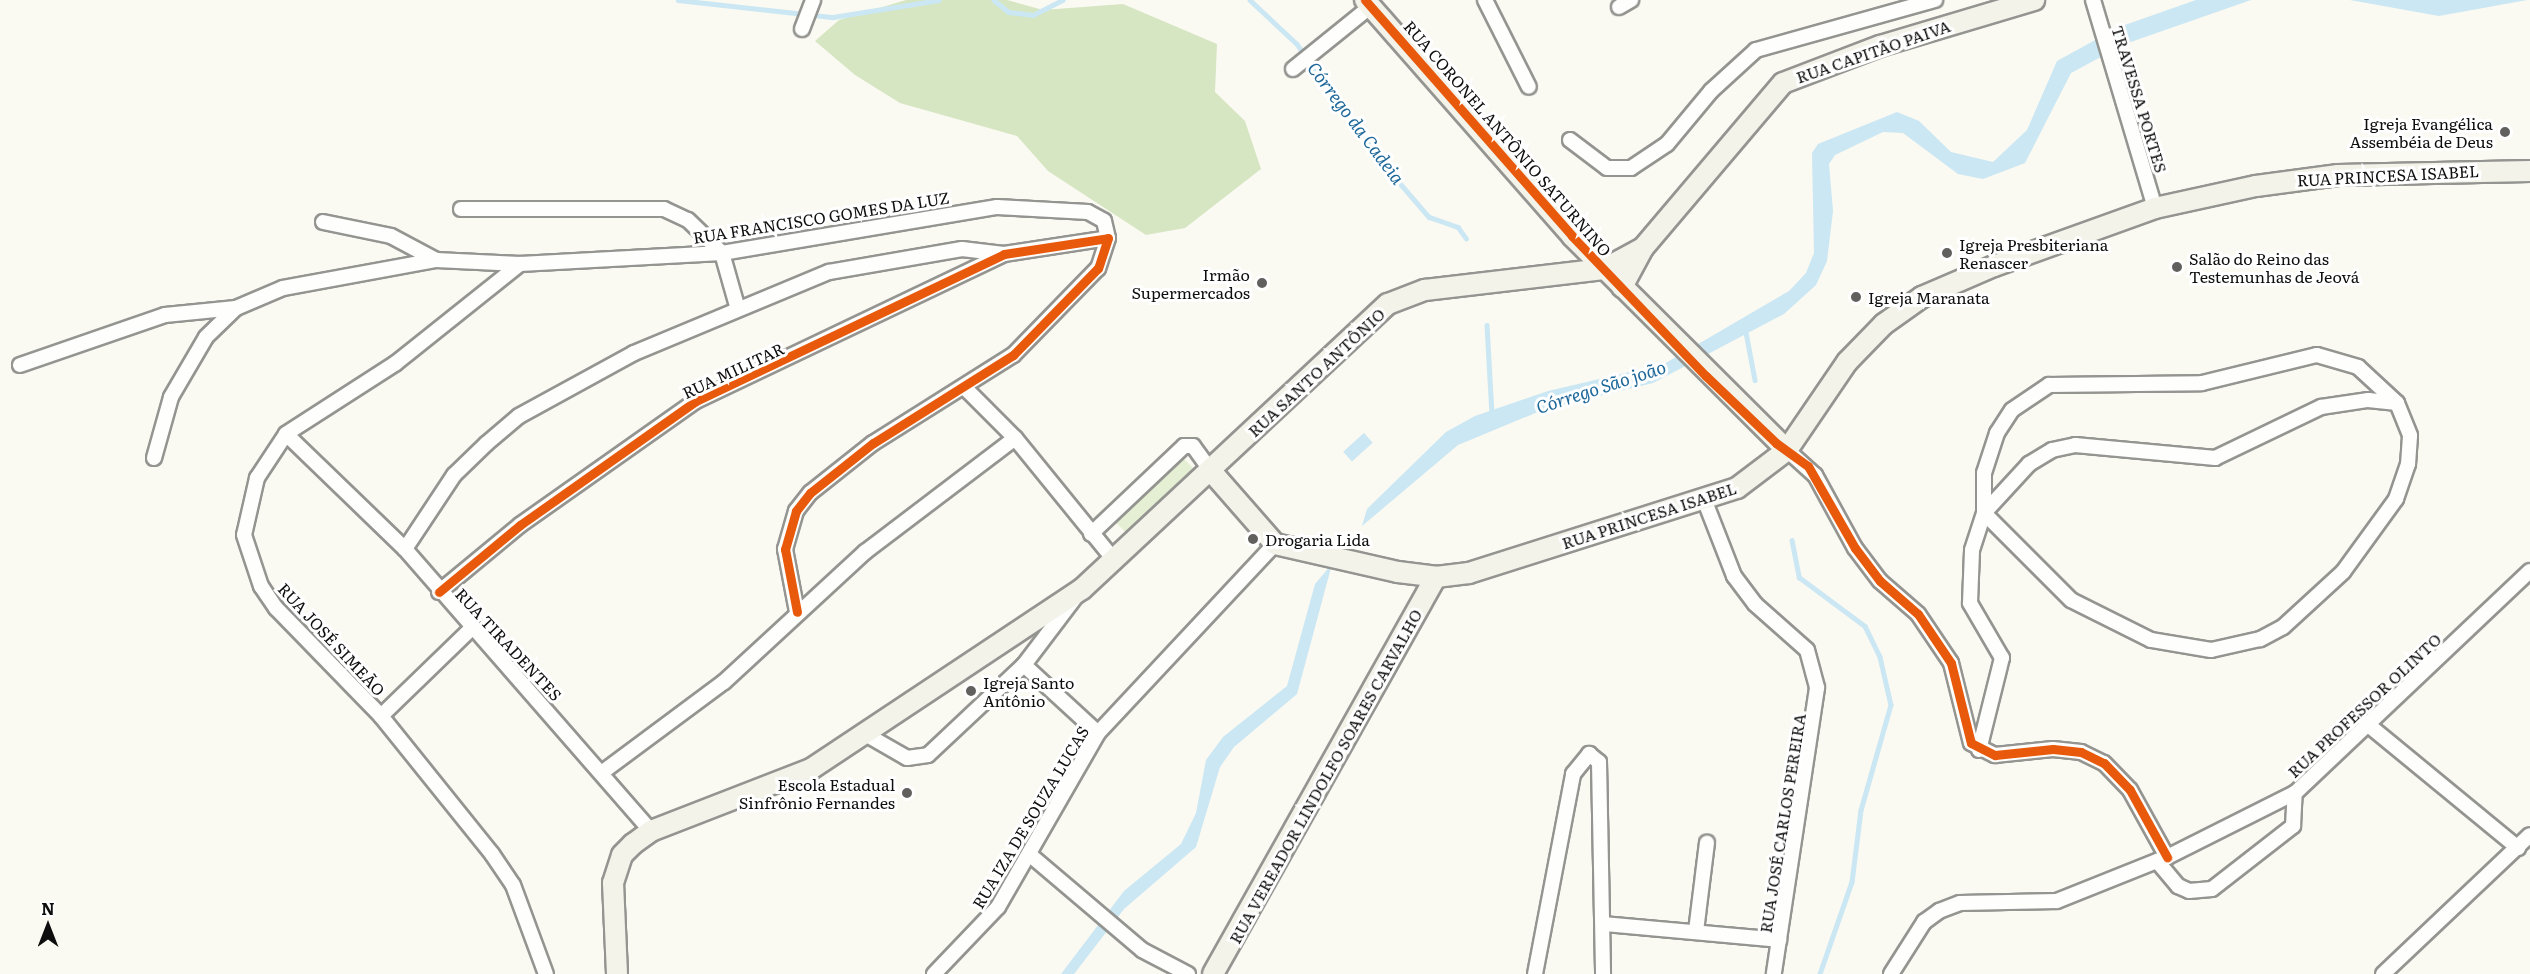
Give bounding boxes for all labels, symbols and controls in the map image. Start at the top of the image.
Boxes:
street label: RUA CORONEL ANTÔNIO SATURNINO [1400,16,1616,260]
street label: RUA CAPITÃO PAIVA [1793,16,1953,86]
street label: TRAVESSA PORTES [2108,23,2172,175]
water label: Córrego da Cadeia [1303,58,1409,188]
place label: Igreja Evangélica Assembéia de Deus [2349,113,2493,151]
marker: Igreja Evangélica Assembéia de Deus [2498,125,2512,139]
street label: RUA PRINCESA ISABEL [2296,161,2480,189]
street label: RUA FRANCISCO GOMES DA LUZ [691,187,951,247]
place label: Igreja Presbiteriana Renascer [1959,234,2108,272]
marker: Igreja Presbiteriana Renascer [1940,246,1954,260]
place label: Salão do Reino das Testemunhas de Jeová [2189,248,2359,286]
marker: Salão do Reino das Testemunhas de Jeová [2170,260,2184,274]
place label: Irmão Supermercados [1131,264,1250,302]
marker: Irmão Supermercados [1255,276,1269,290]
place label: Igreja Maranata [1868,287,1990,307]
marker: Igreja Maranata [1849,290,1863,304]
street label: RUA SANTO ANTÔNIO [1244,304,1388,440]
street label: RUA MILITAR [679,338,787,402]
water label: Córrego São joão [1533,356,1669,418]
street label: RUA PRINCESA ISABEL [1559,478,1739,552]
place label: Drogaria Lida [1265,529,1370,549]
marker: Drogaria Lida [1246,532,1260,546]
street label: RUA JOSÉ SIMEÃO [275,579,389,699]
street label: RUA TIRADENTES [452,584,566,704]
street label: RUA VEREADOR LINDOLFO SOARES CARVALHO [1225,605,1425,947]
street label: RUA PROFESSOR OLINTO [2283,629,2445,781]
place label: Igreja Santo Antônio [983,672,1074,710]
marker: Igreja Santo Antônio [964,684,978,698]
street label: RUA JOSÉ CARLOS PEREIRA [1755,712,1809,934]
street label: RUA IZA DE SOUZA LUCAS [968,722,1092,912]
place label: Escola Estadual Sinfrônio Fernandes [739,774,895,812]
marker: Escola Estadual Sinfrônio Fernandes [900,786,914,800]
north arrow [18,896,78,956]
text: N [41,896,55,920]

